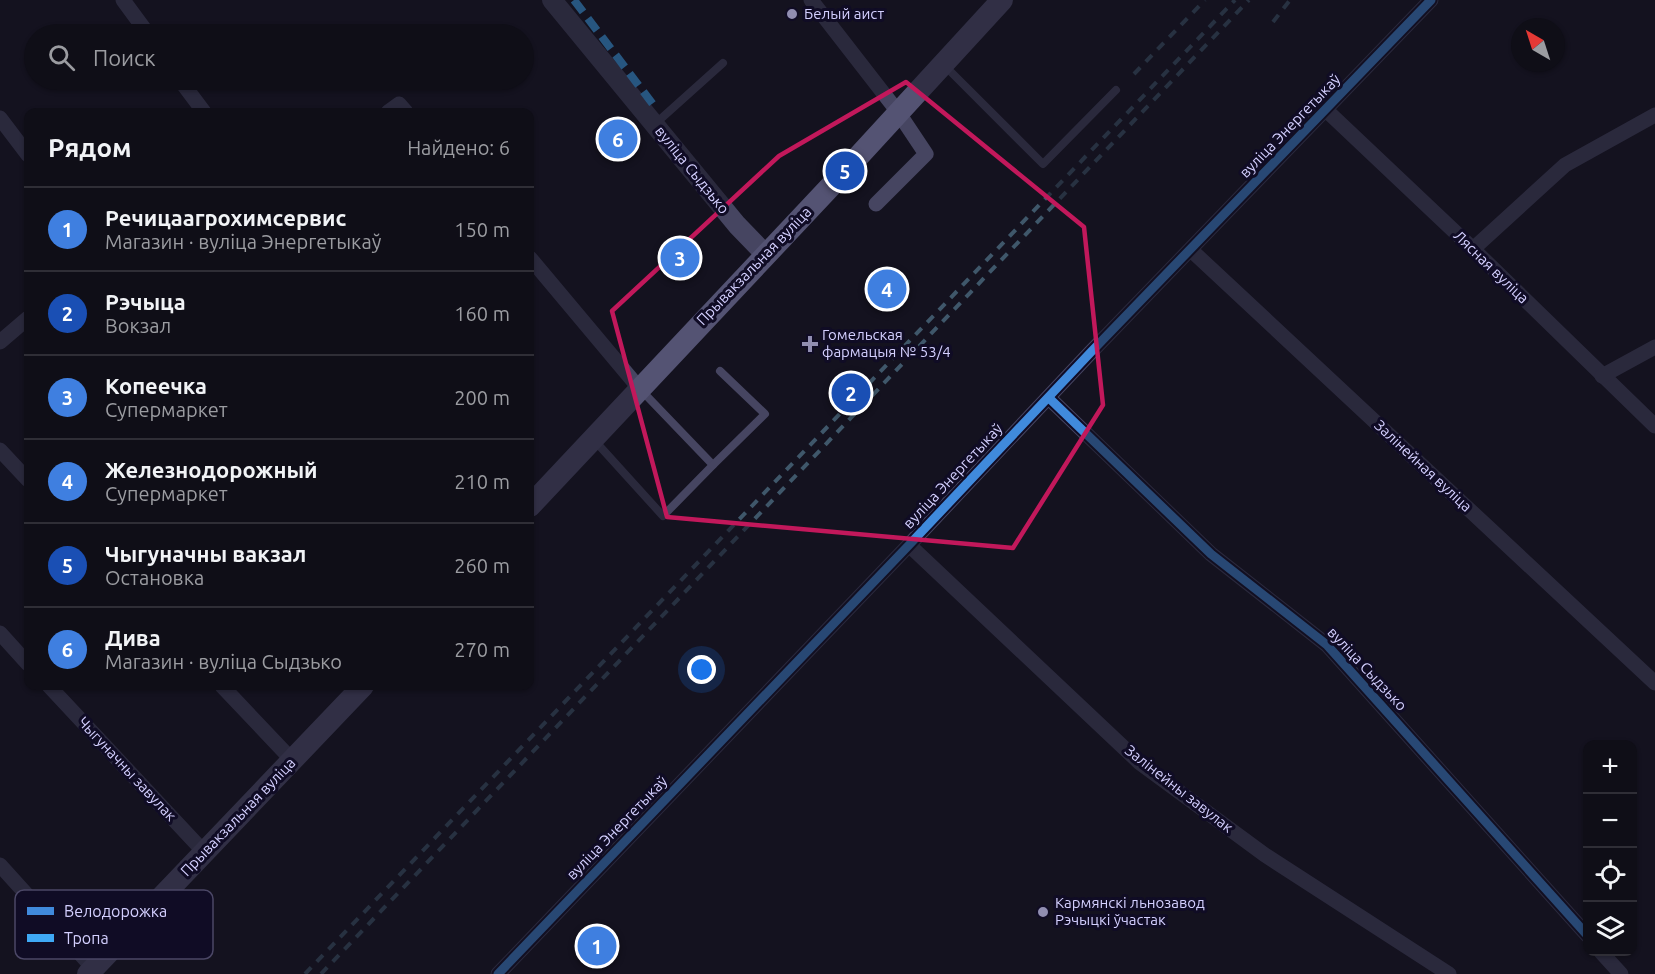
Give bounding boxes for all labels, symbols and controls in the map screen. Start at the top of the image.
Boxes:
place label: Белый аист [804,5,885,22]
marker: Белый аист [785,7,799,21]
north arrow [1511,18,1565,72]
search box [24,24,534,90]
icon: search [45,41,78,74]
text: Поиск [93,45,156,70]
street label: вуліца Энергетыкаў [1236,70,1343,181]
pin: 6 [598,116,638,162]
street label: вуліца Сыдзько [652,122,733,217]
text: Рядом [48,133,132,162]
text: Найдено: 6 [407,136,510,159]
pin: 5 [826,148,864,194]
street label: Прывакзальная вуліца [693,203,814,328]
text: Речицаагрохимсервис [105,205,346,230]
text: 1 [62,218,73,241]
text: 150 m [454,218,510,241]
street label: Лясная вуліца [1450,227,1532,307]
text: Магазин · вуліца Энергетыкаў [105,230,381,253]
pin: 3 [660,236,700,280]
pin: 4 [868,266,906,312]
text: Рэчыца [105,289,186,314]
text: 2 [62,302,73,325]
text: 160 m [454,302,510,325]
text: Вокзал [105,314,171,337]
place label: Гомельская фармацыя № 53/4 [822,326,951,360]
marker: Гомельская фармацыя № 53/4 [803,337,817,351]
pin: 2 [832,370,870,416]
text: Копеечка [105,373,207,398]
text: 3 [62,386,73,409]
text: 200 m [454,386,510,409]
text: Супермаркет [105,398,228,421]
street label: Залінейная вуліца [1371,416,1475,515]
street label: вуліца Энергетыкаў [900,420,1006,532]
text: Железнодорожный [105,457,318,482]
text: 4 [62,470,73,493]
text: 210 m [454,470,510,493]
text: Супермаркет [105,482,228,505]
text: Чыгуначны вакзал [105,541,306,566]
text: 5 [62,554,73,577]
text: 260 m [454,554,510,577]
text: Остановка [105,566,204,589]
street label: вуліца Сыдзько [1324,623,1410,714]
text: Дива [105,625,161,650]
text: 6 [62,638,73,661]
text: 270 m [454,638,510,661]
text: Магазин · вуліца Сыдзько [105,650,342,673]
your location [687,655,716,684]
street label: Чыгуначны завулак [75,713,180,824]
map controls [1583,740,1637,956]
button: + [1583,740,1637,794]
street label: Залінейны завулак [1122,741,1237,836]
street label: Прывакзальная вуліца [177,754,298,879]
street label: вуліца Энергетыкаў [563,772,670,883]
button: − [1583,794,1637,848]
button: locate [1583,848,1637,902]
legend [15,890,213,959]
place label: Кармянскі льнозавод Рэчыцкі ўчастак [1055,894,1205,928]
text: Велодорожка [64,902,167,920]
button: layers [1583,902,1637,956]
marker: Кармянскі льнозавод Рэчыцкі ўчастак [1036,905,1050,919]
pin: 1 [578,924,616,968]
text: Тропа [64,929,109,947]

